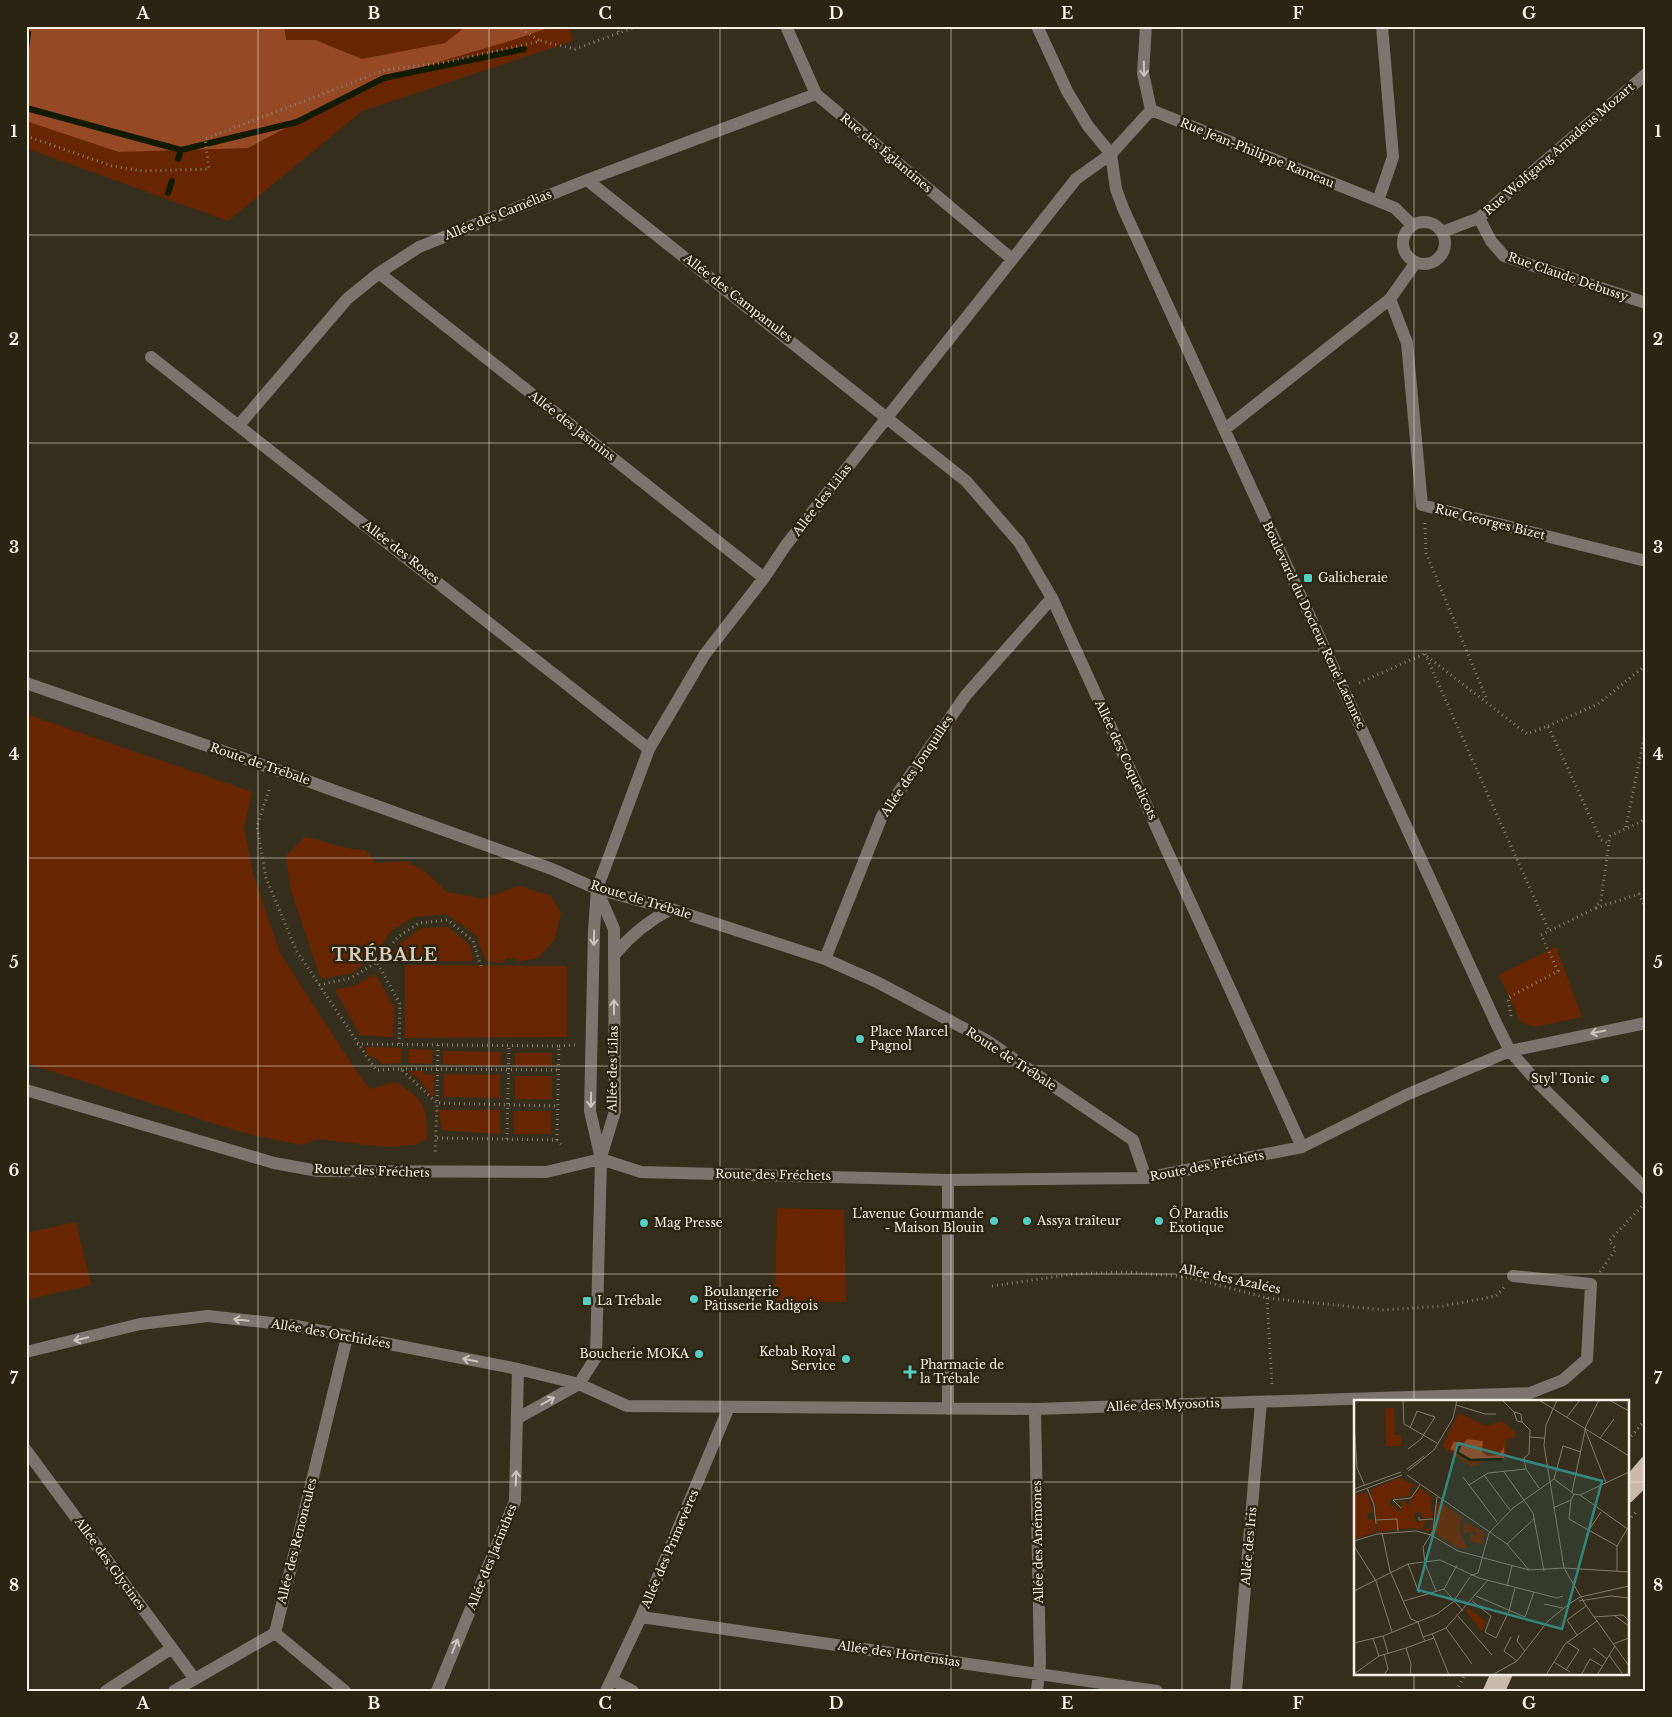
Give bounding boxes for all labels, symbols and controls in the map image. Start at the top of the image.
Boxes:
text: A [136,3,151,23]
text: B [368,3,381,23]
text: C [598,3,612,23]
text: D [829,3,843,23]
text: E [1061,3,1073,23]
text: F [1292,3,1304,23]
text: G [1522,3,1536,23]
one-way arrow [1139,60,1149,76]
street label: Rue Wolfgang Amadeus Mozart [1481,79,1637,218]
street label: Rue des Églantines [837,109,936,196]
street label: Rue Jean-Philippe Rameau [1178,115,1337,190]
text: 1 [11,121,18,141]
text: 1 [1655,121,1662,141]
street label: Allée des Camélias [441,186,554,243]
street label: Rue Claude Debussy [1506,249,1631,304]
street label: Allée des Campanules [680,250,796,345]
text: 2 [9,329,19,349]
text: 2 [1653,329,1663,349]
street label: Allée des Jasmins [525,387,618,464]
street label: Allée des Lilas [788,461,854,539]
street label: Rue Georges Bizet [1433,501,1547,543]
street label: Allée des Roses [359,516,443,586]
street label: Boulevard du Docteur René Laënnec [1260,519,1369,731]
text: 3 [9,537,19,557]
text: 3 [1653,537,1663,557]
place label: Galicheraie [1318,570,1388,585]
marker: Galicheraie [1302,572,1314,584]
street label: Allée des Coquelicots [1092,697,1161,822]
street label: Allée des Jonquilles [877,712,956,820]
street label: Route de Trébale [208,739,312,788]
text: 4 [9,744,19,764]
text: 4 [1653,744,1663,764]
street label: Route de Trébale [589,877,693,922]
one-way arrow [589,930,599,946]
district label: TRÉBALE [332,943,438,966]
text: 5 [9,952,19,972]
text: 5 [1653,952,1663,972]
one-way arrow [609,999,619,1016]
place label: Place Marcel Pagnol [870,1024,948,1053]
street label: Route de Trébale [963,1024,1059,1093]
street label: Allée des Lilas [604,1025,621,1114]
one-way arrow [1590,1028,1606,1038]
marker: Place Marcel Pagnol [854,1033,866,1045]
place label: Styl' Tonic [1531,1071,1596,1086]
marker: Styl' Tonic [1599,1073,1611,1085]
one-way arrow [586,1092,595,1108]
street label: Route des Fréchets [1149,1147,1265,1184]
text: 6 [9,1160,20,1180]
text: 6 [1653,1160,1664,1180]
street label: Route des Fréchets [314,1161,430,1180]
street label: Route des Fréchets [715,1166,831,1183]
place label: Ô Paradis Exotique [1169,1205,1229,1235]
place label: L'avenue Gourmande - Maison Blouin [852,1206,984,1235]
place label: Assya traîteur [1036,1213,1121,1228]
place label: Mag Presse [654,1215,723,1230]
marker: L'avenue Gourmande - Maison Blouin [988,1215,1000,1227]
marker: Assya traîteur [1021,1215,1033,1227]
marker: Ô Paradis Exotique [1153,1215,1165,1227]
marker: Mag Presse [638,1217,650,1229]
street label: Allée des Azalées [1177,1260,1282,1297]
place label: Boulangerie Pâtisserie Radigois [704,1284,818,1313]
place label: La Trébale [597,1293,662,1308]
marker: Boulangerie Pâtisserie Radigois [688,1293,700,1305]
marker: La Trébale [581,1295,593,1307]
one-way arrow [234,1315,250,1325]
street label: Allée des Orchidées [269,1315,392,1351]
one-way arrow [74,1334,90,1344]
place label: Kebab Royal Service [759,1344,836,1373]
place label: Boucherie MOKA [579,1346,690,1361]
marker: Boucherie MOKA [693,1348,705,1360]
marker: Kebab Royal Service [840,1353,852,1365]
one-way arrow [463,1355,479,1364]
place label: Pharmacie de la Trébale [920,1357,1004,1386]
marker: Pharmacie de la Trébale [904,1366,916,1378]
text: 7 [10,1368,19,1388]
text: 7 [1654,1368,1663,1388]
street label: Allée des Myosotis [1105,1395,1220,1414]
one-way arrow [540,1396,555,1405]
inset map [1354,1400,1630,1674]
one-way arrow [511,1470,521,1486]
street label: Allée des Renoncules [273,1476,319,1606]
street label: Allée des Anémones [1029,1480,1046,1605]
street label: Allée des Primevères [637,1487,701,1611]
street label: Allée des Jacinthes [463,1502,520,1613]
street label: Allée des Iris [1238,1506,1259,1587]
street label: Allée des Glycines [71,1514,149,1613]
text: 8 [9,1575,19,1595]
text: 8 [1653,1575,1663,1595]
street label: Allée des Hortensias [836,1637,961,1670]
one-way arrow [451,1639,461,1654]
text: A [136,1693,151,1713]
text: B [368,1693,381,1713]
text: C [598,1693,612,1713]
text: D [829,1693,843,1713]
text: E [1061,1693,1073,1713]
text: F [1292,1693,1304,1713]
text: G [1522,1693,1536,1713]

